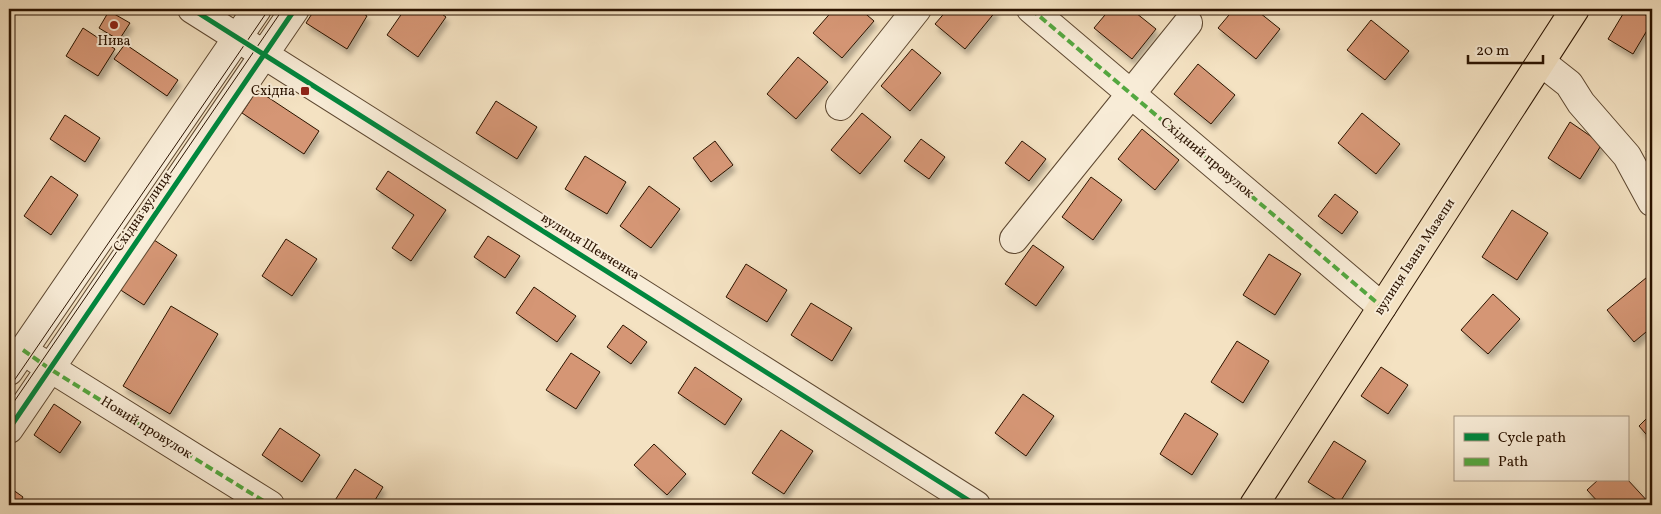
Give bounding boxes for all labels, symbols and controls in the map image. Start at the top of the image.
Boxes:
marker: Нива [108,19,120,31]
place label: Нива [97,32,131,51]
scale bar [1468,32,1544,64]
text: 20 m [1476,41,1509,62]
place label: Східна [251,82,295,101]
marker: Східна [299,85,311,97]
street label: Східний провулок [1156,113,1258,203]
street label: Східна вулиця [109,168,177,256]
street label: вулиця Івана Мазепи [1370,195,1460,319]
street label: вулиця Шевченка [537,209,643,285]
street label: Новий провулок [97,392,196,464]
legend [1454,416,1628,482]
text: Cycle path [1498,428,1566,449]
text: Path [1498,452,1528,473]

